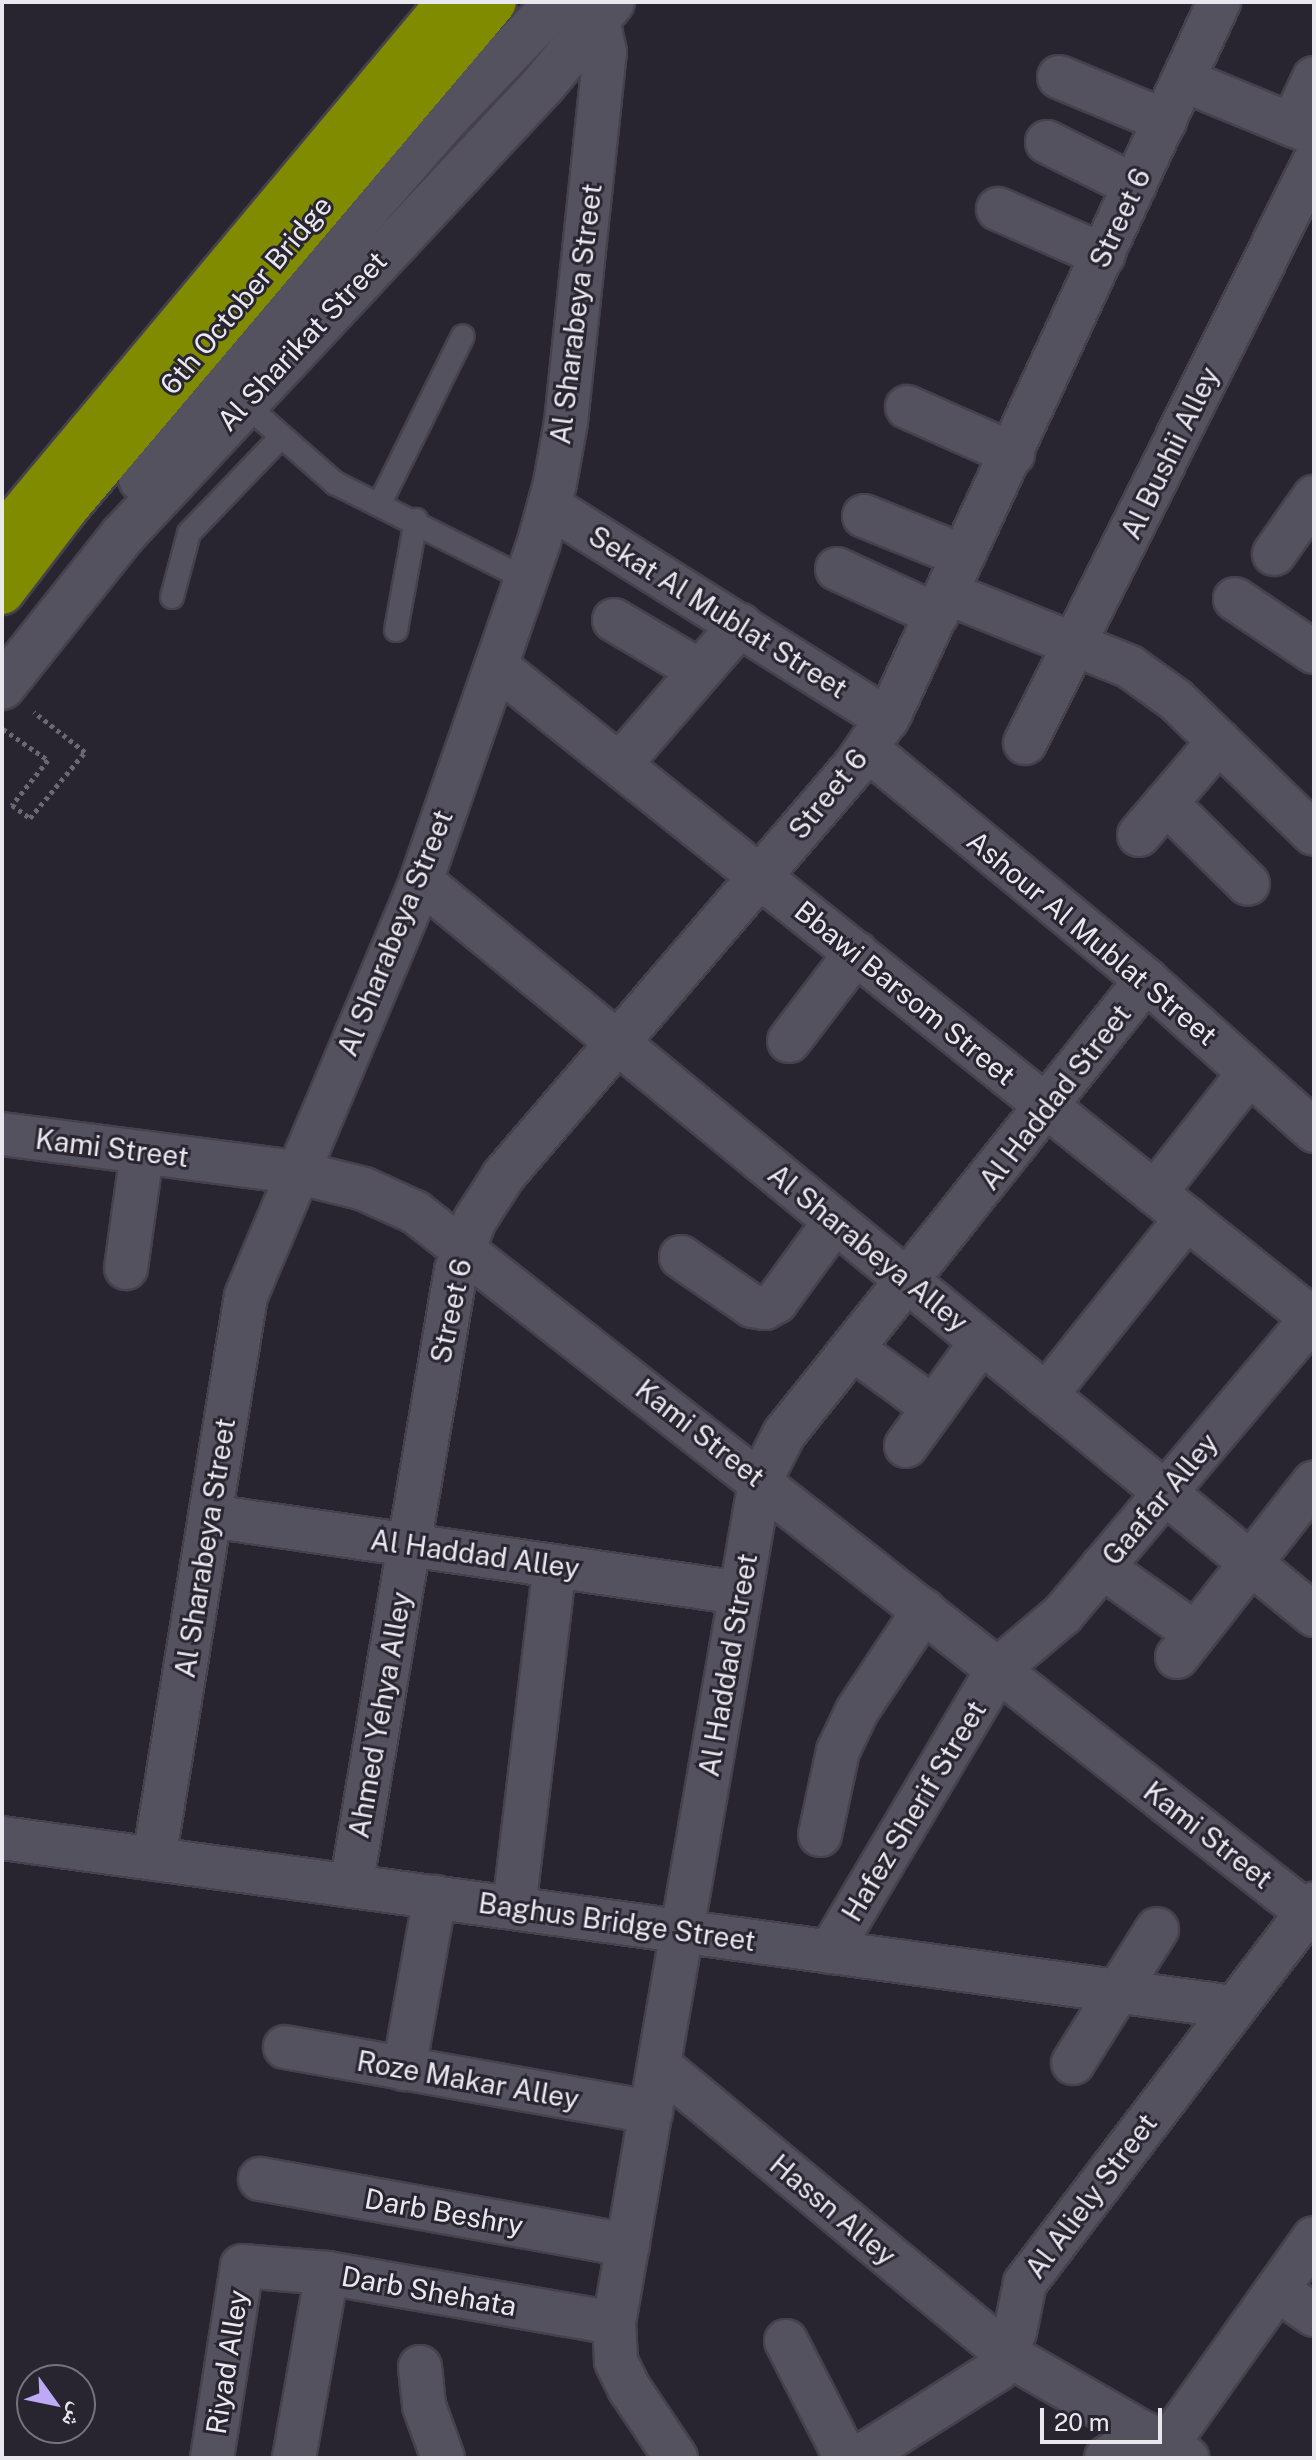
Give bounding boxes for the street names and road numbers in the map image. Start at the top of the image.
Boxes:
street label: Street 6 [1082,163,1158,273]
street label: Al Sharabeya Street [543,182,609,446]
street label: 6th October Bridge [153,189,339,401]
street label: Al Sharikat Street [210,244,394,438]
street label: Al Bushii Alley [1114,361,1226,545]
street label: Sekat Al Mublat Street [583,519,853,705]
street label: Street 6 [782,742,874,846]
street label: Al Sharabeya Street [330,805,460,1061]
street label: Ashour Al Mublat Street [960,824,1224,1052]
street label: Bbawi Barsom Street [788,894,1022,1092]
street label: Al Haddad Street [972,998,1138,1196]
street label: Kami Street [33,1122,191,1174]
street label: Al Sharabeya Alley [761,1157,975,1339]
street label: Street 6 [424,1256,478,1366]
street label: Kami Street [629,1372,771,1494]
street label: Al Sharabeya Street [168,1416,242,1680]
street label: Gaafar Alley [1095,1426,1225,1572]
street label: Al Haddad Alley [368,1523,582,1585]
street label: Al Haddad Street [692,1551,764,1779]
street label: Ahmed Yehya Alley [342,1589,418,1841]
street label: Hafez Sherif Street [835,1695,993,1927]
street label: Kami Street [1137,1774,1279,1896]
street label: Baghus Bridge Street [476,1886,758,1958]
street label: Roze Makar Alley [354,2044,582,2116]
street label: Al Aliely Street [1018,2107,1164,2285]
street label: Hassn Alley [763,2148,903,2272]
street label: Darb Beshry [362,2182,526,2242]
street label: Darb Shehata [339,2259,519,2323]
street label: Riyad Alley [199,2287,255,2437]

